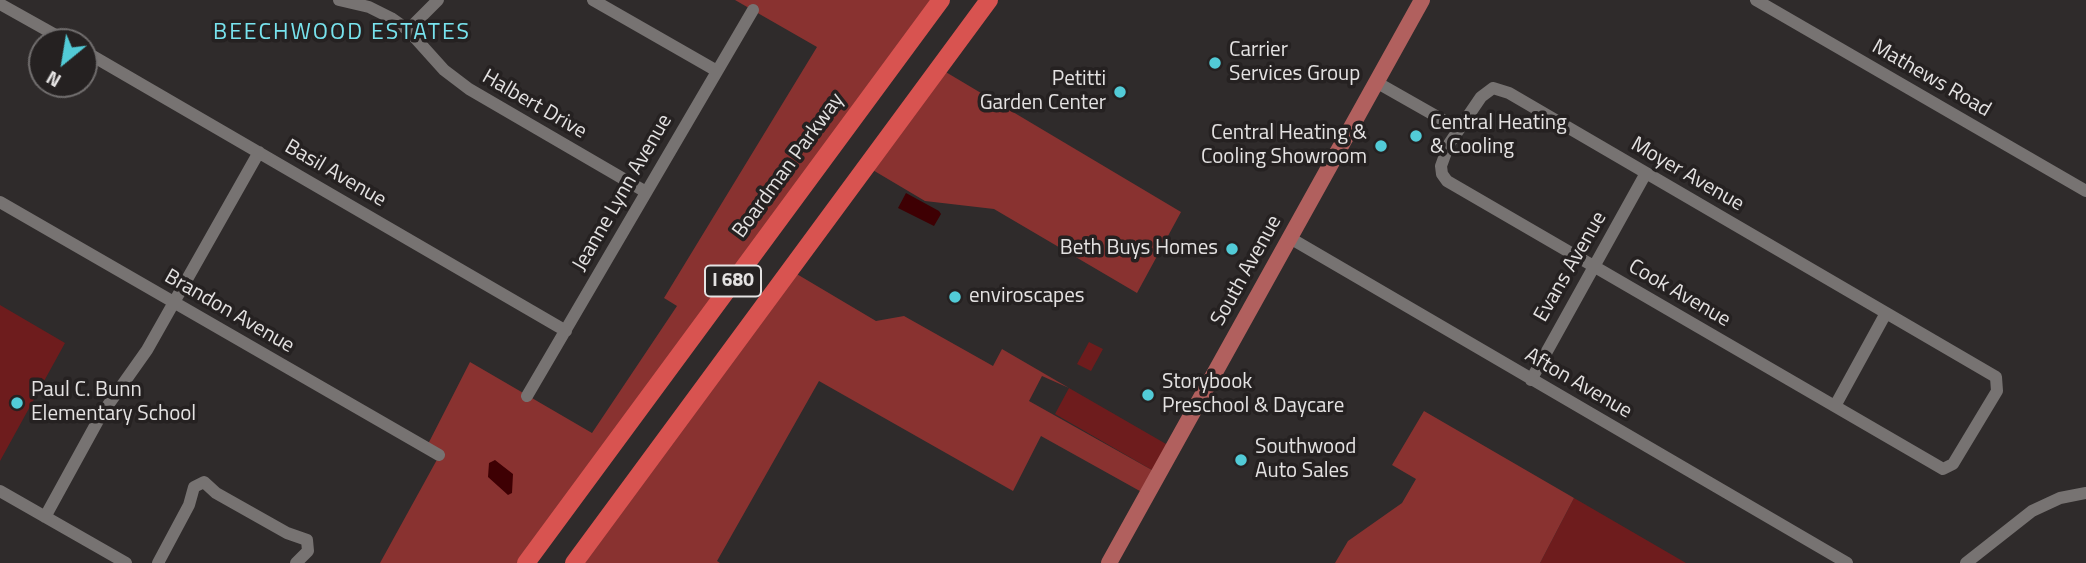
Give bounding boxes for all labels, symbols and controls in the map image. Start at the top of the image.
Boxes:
district label: BEECHWOOD ESTATES [215,19,469,47]
north arrow [28,28,98,98]
street label: Mathews Road [1867,35,1995,123]
place label: Carrier Services Group [1229,38,1360,88]
marker: Carrier Services Group [1207,55,1223,71]
text: N [40,64,66,96]
street label: Halbert Drive [477,65,591,145]
place label: Petitti Garden Center [980,67,1106,117]
marker: Petitti Garden Center [1112,84,1128,100]
street label: Boardman Parkway [728,89,850,243]
street label: Jeanne Lynn Avenue [568,110,678,276]
place label: Central Heating & Cooling [1430,111,1567,161]
place label: Central Heating & Cooling Showroom [1201,121,1367,171]
marker: Central Heating & Cooling [1408,128,1424,144]
street label: Moyer Avenue [1626,132,1748,218]
street label: Basil Avenue [280,135,390,213]
marker: Central Heating & Cooling Showroom [1373,138,1389,154]
street label: Evans Avenue [1529,207,1613,327]
street label: South Avenue [1206,211,1288,331]
place label: Beth Buys Homes [1060,236,1218,262]
marker: Beth Buys Homes [1224,241,1240,257]
street label: Cook Avenue [1623,255,1735,333]
street label: Brandon Avenue [160,265,298,359]
road number: I 680 [705,266,761,296]
place label: enviroscapes [969,284,1084,310]
marker: enviroscapes [947,289,963,305]
street label: Afton Avenue [1520,343,1636,425]
place label: Storybook Preschool & Daycare [1162,370,1344,420]
place label: Paul C. Bunn Elementary School [31,378,196,428]
marker: Storybook Preschool & Daycare [1140,387,1156,403]
marker: Paul C. Bunn Elementary School [9,395,25,411]
place label: Southwood Auto Sales [1255,435,1356,485]
marker: Southwood Auto Sales [1233,452,1249,468]

